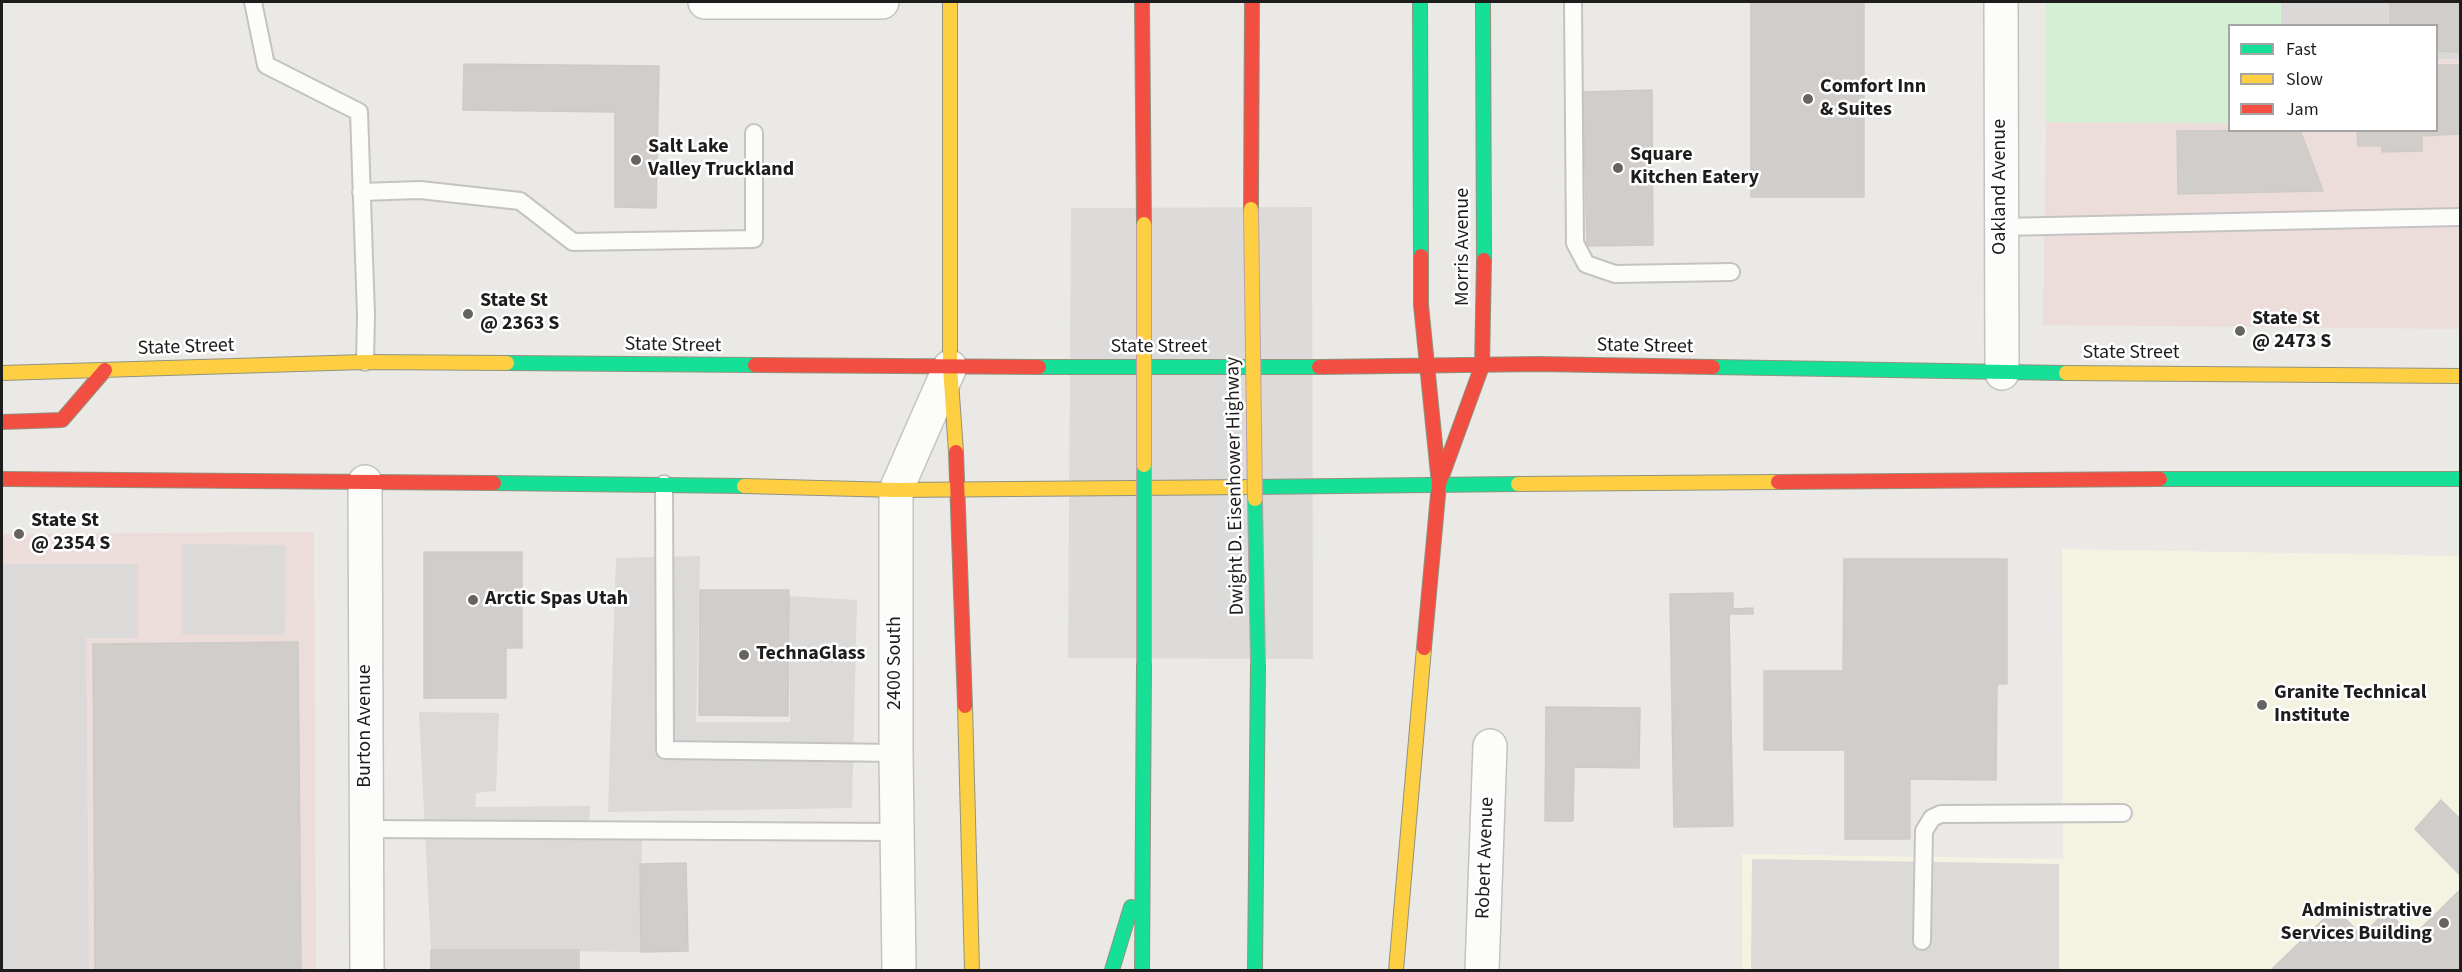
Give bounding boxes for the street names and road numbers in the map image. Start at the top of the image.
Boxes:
street label: Oakland Avenue [1989,119,2013,255]
street label: Morris Avenue [1452,188,1476,306]
street label: State Street [624,333,722,359]
street label: State Street [137,334,235,362]
street label: State Street [1596,334,1694,360]
street label: State Street [1111,336,1207,360]
street label: State Street [2083,342,2179,366]
street label: Dwight D. Eisenhower Highway [1222,356,1250,616]
street label: 2400 South [884,616,908,710]
street label: Burton Avenue [354,664,378,788]
street label: Robert Avenue [1472,796,1500,920]

